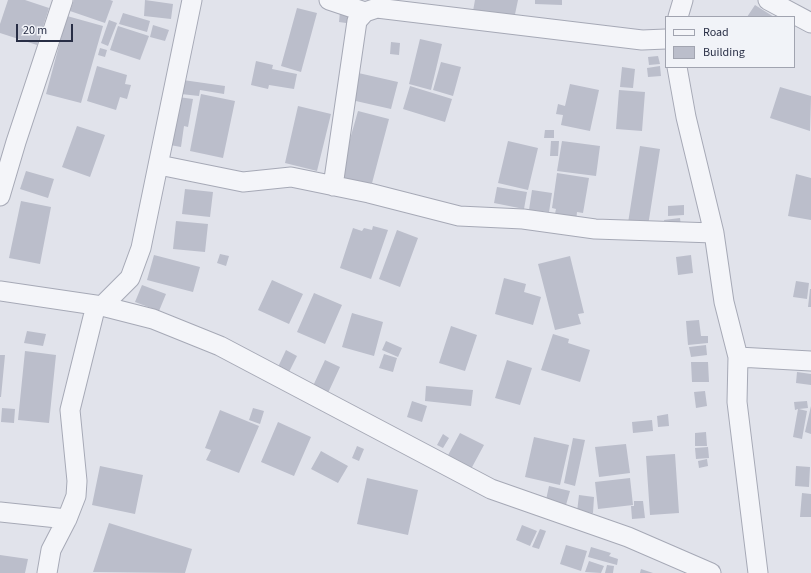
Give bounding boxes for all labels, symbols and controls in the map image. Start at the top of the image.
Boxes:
scale bar [18,16,75,42]
legend [665,16,795,68]
text: 20 m [23,22,47,39]
text: Road [703,24,729,41]
text: Building [703,44,745,61]

